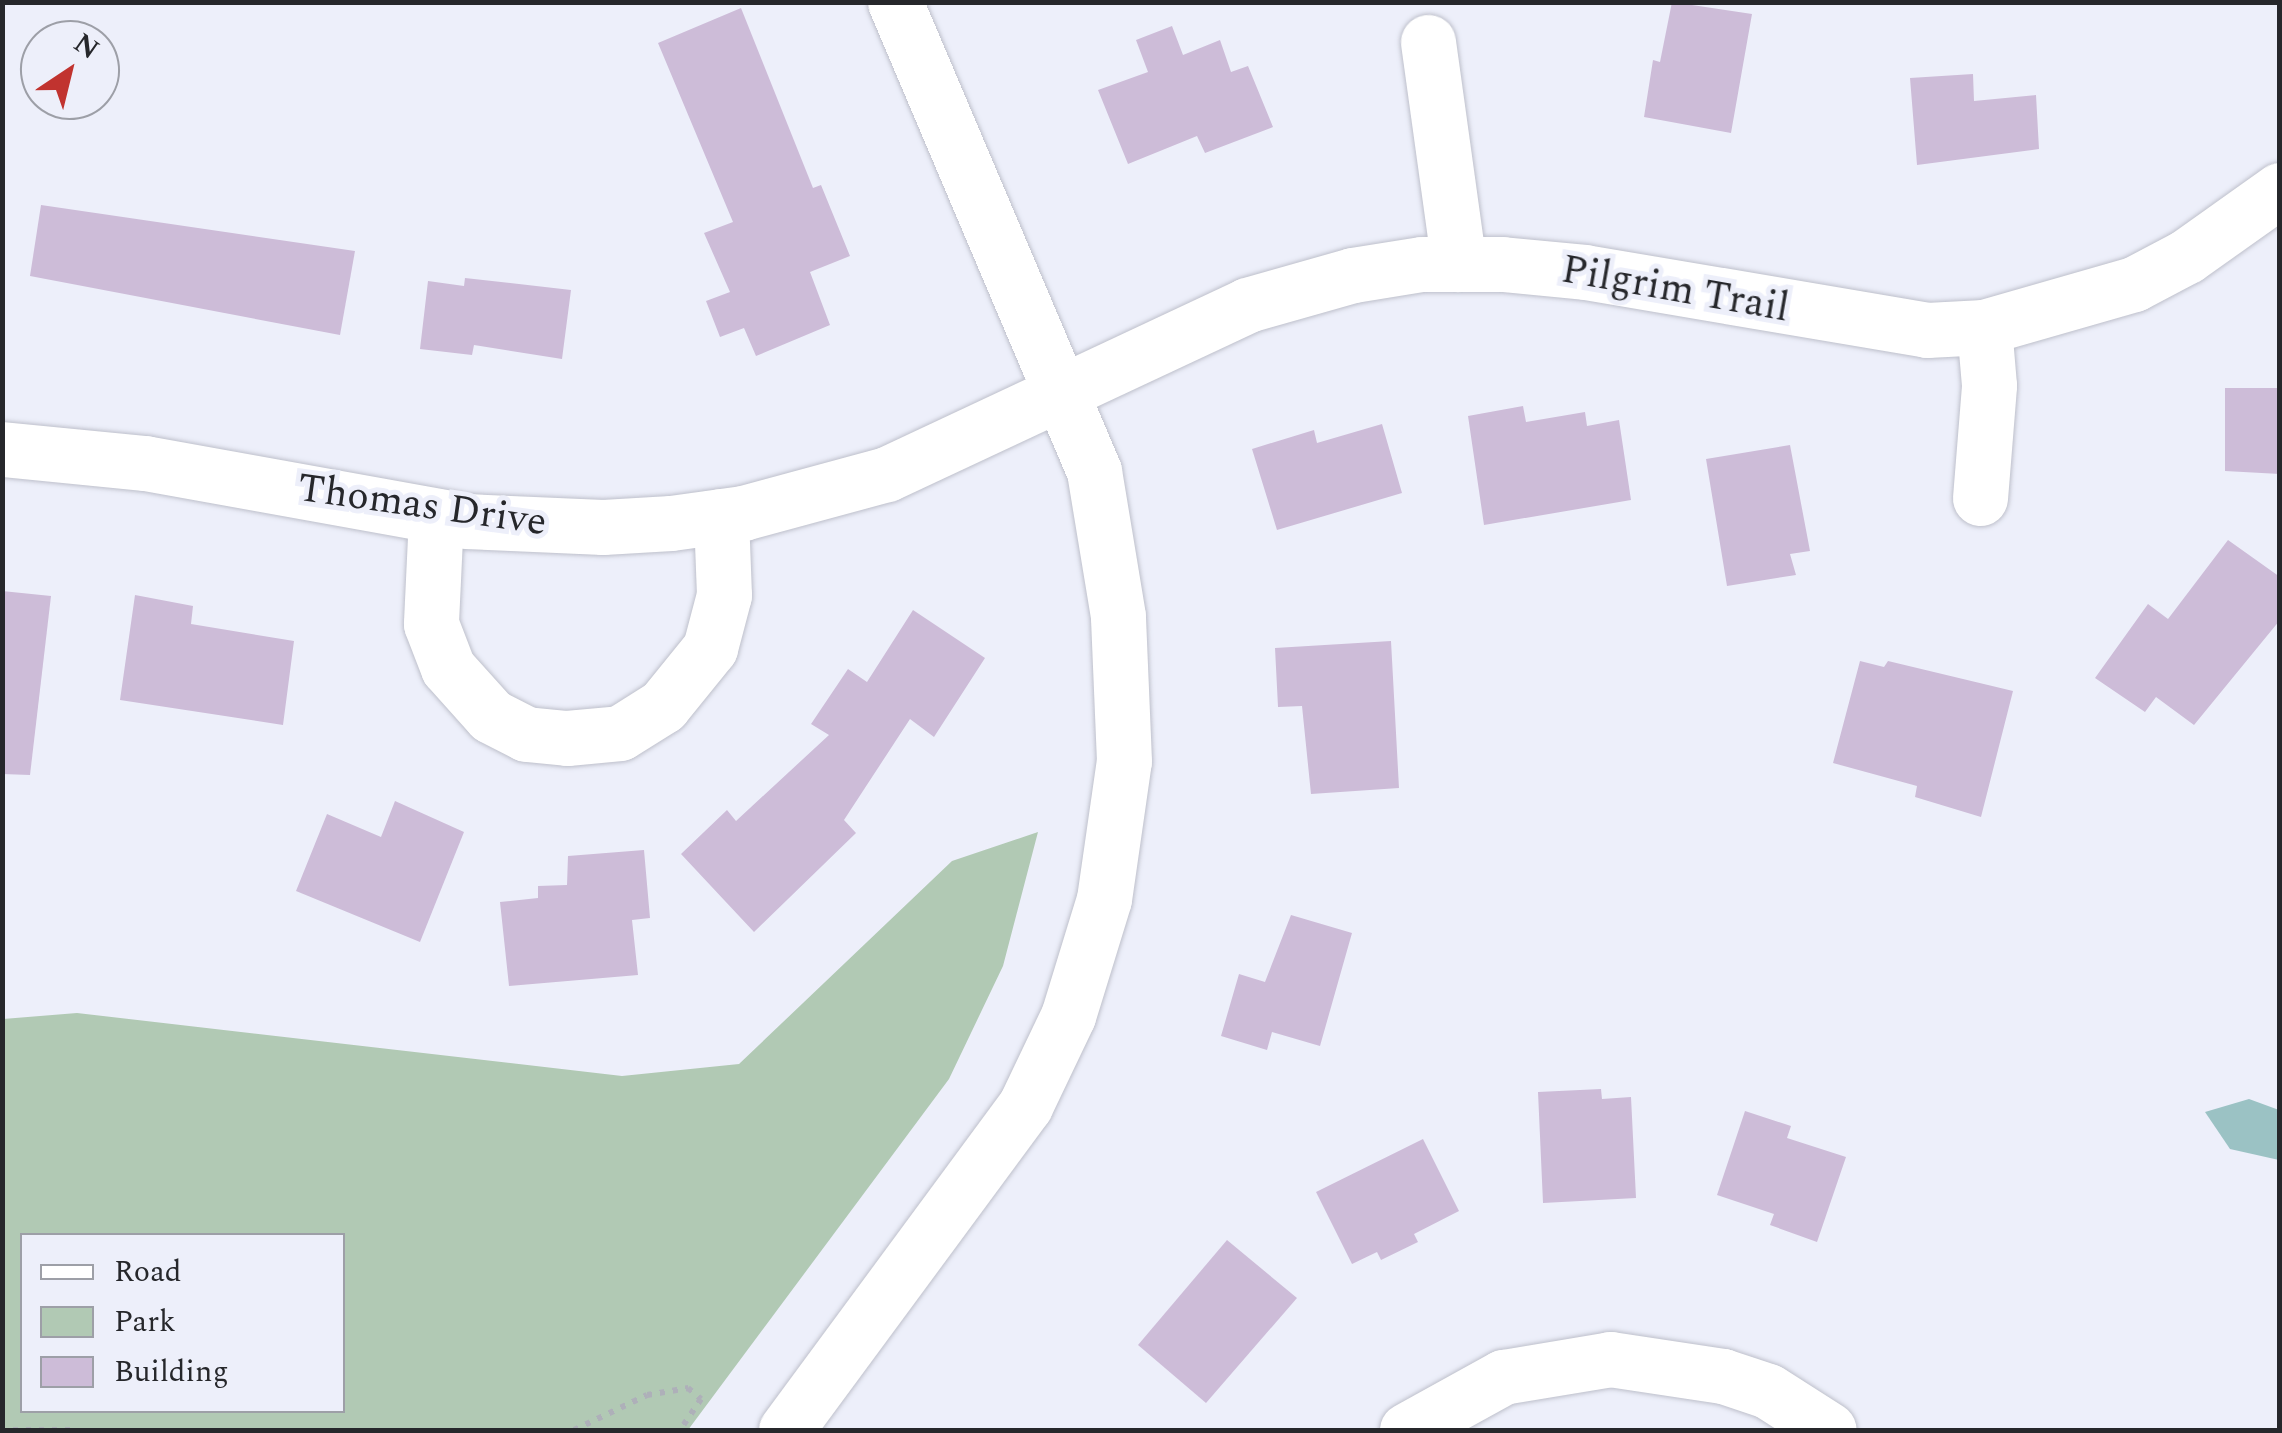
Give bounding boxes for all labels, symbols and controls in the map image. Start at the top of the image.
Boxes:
north arrow [20,20,120,120]
text: N [65,22,108,71]
street label: Pilgrim Trail [1558,246,1792,334]
street label: Thomas Drive [294,465,550,547]
legend [20,1233,345,1413]
text: Road [114,1249,182,1295]
text: Park [114,1299,176,1345]
text: Building [114,1349,229,1395]

